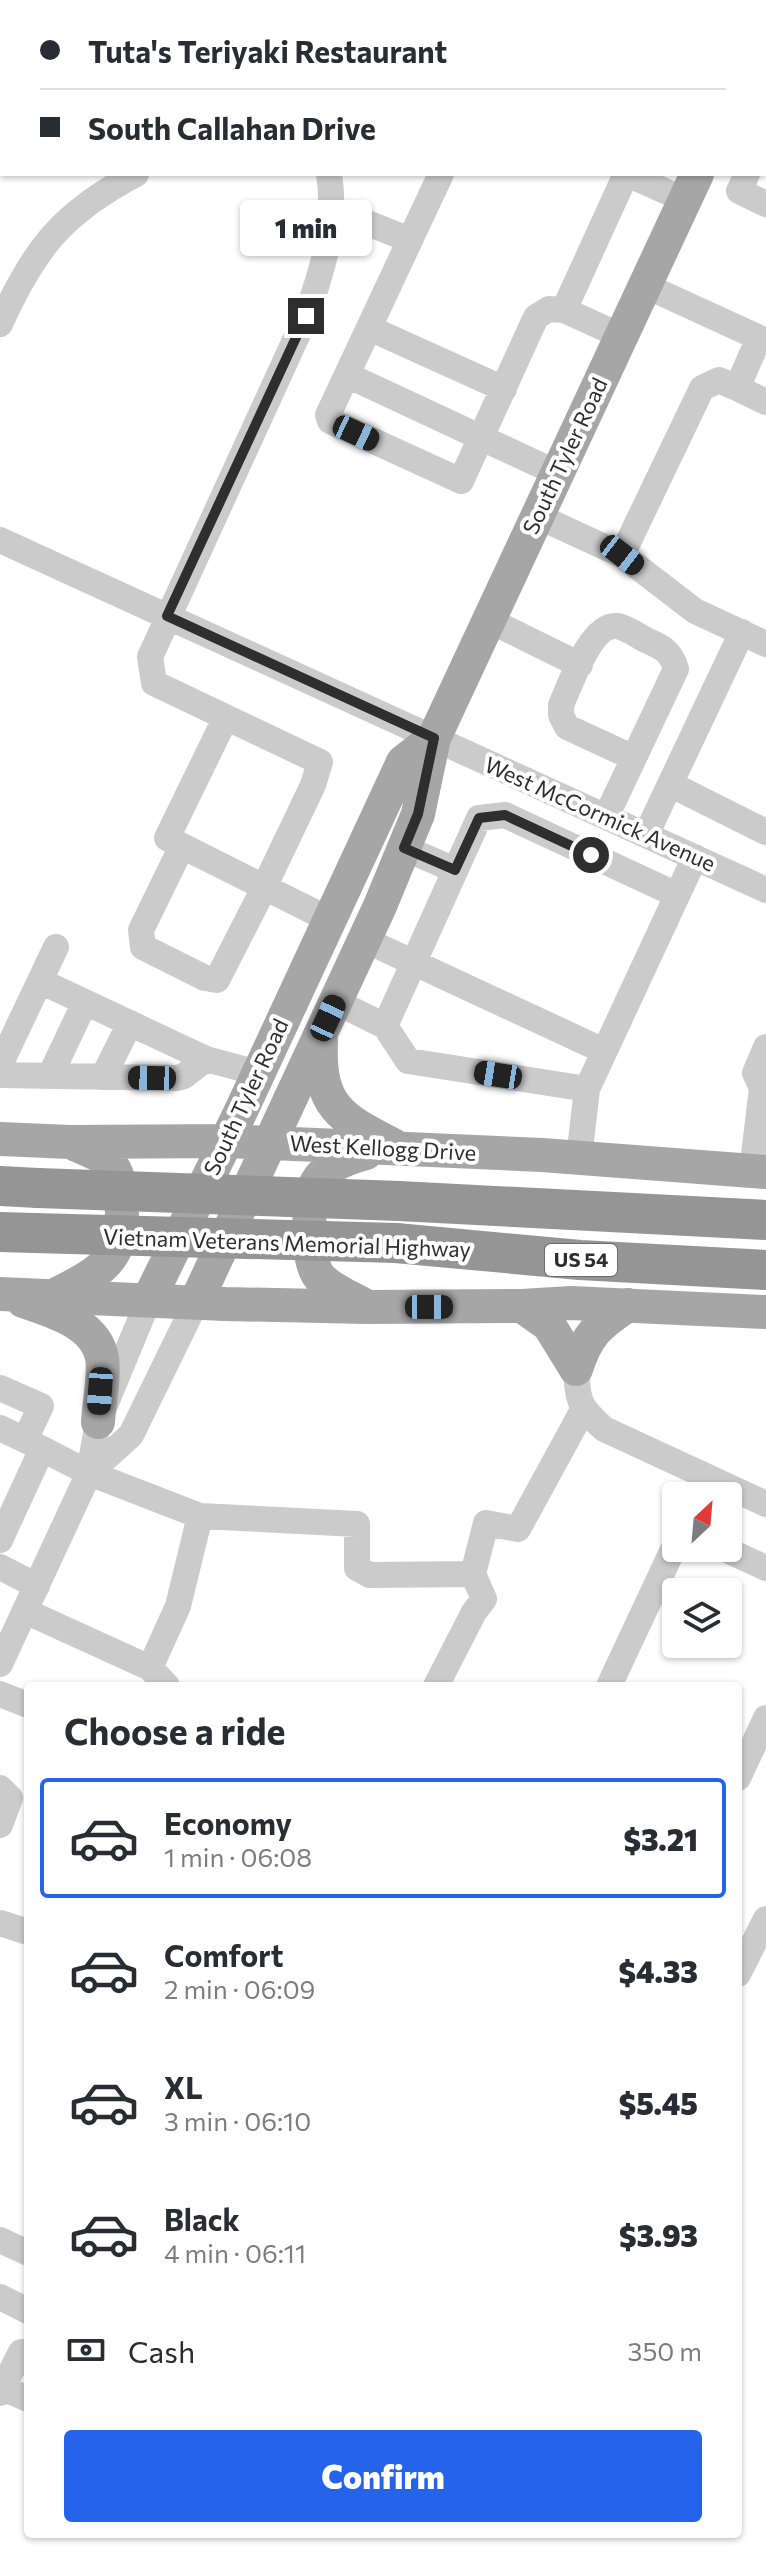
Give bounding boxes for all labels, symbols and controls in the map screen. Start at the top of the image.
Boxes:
text: Tuta's Teriyaki Restaurant [88,32,447,69]
text: South Callahan Drive [88,109,376,146]
callout: 1 min [240,200,372,256]
text: 1 min [275,212,337,243]
route end [288,298,324,334]
street label: South Tyler Road [516,373,613,538]
car [329,412,383,454]
car [596,531,648,579]
street label: West McCormick Avenue [481,750,720,877]
route start [573,837,609,873]
car [307,991,349,1045]
street label: South Tyler Road [197,1014,294,1179]
car [472,1059,524,1091]
car [128,1066,176,1090]
street label: West Kellogg Drive [289,1129,477,1166]
street label: Vietnam Veterans Memorial Highway [103,1223,472,1262]
road number: US 54 [545,1244,617,1276]
car [405,1295,453,1319]
car [86,1366,114,1416]
north arrow [662,1482,742,1562]
map controls [662,1482,742,1658]
button: layers [662,1578,742,1658]
text: Choose a ride [64,1708,285,1752]
icon: car [68,1802,140,1874]
text: Economy [164,1804,292,1841]
text: $3.21 [624,1820,698,1857]
text: 1 min · 06:08 [164,1841,312,1872]
icon: car [68,1934,140,2006]
text: Comfort [164,1936,283,1973]
text: $4.33 [618,1952,698,1989]
text: 2 min · 06:09 [164,1973,315,2004]
icon: car [68,2066,140,2138]
text: XL [164,2068,203,2105]
text: $5.45 [619,2084,698,2121]
text: 3 min · 06:10 [164,2105,311,2136]
icon: car [68,2198,140,2270]
text: Black [164,2200,240,2237]
text: $3.93 [619,2216,698,2253]
text: 4 min · 06:11 [164,2237,306,2268]
icon: cash [64,2328,108,2372]
text: Cash [128,2332,195,2369]
text: 350 m [628,2335,702,2366]
button: Confirm [64,2430,702,2522]

